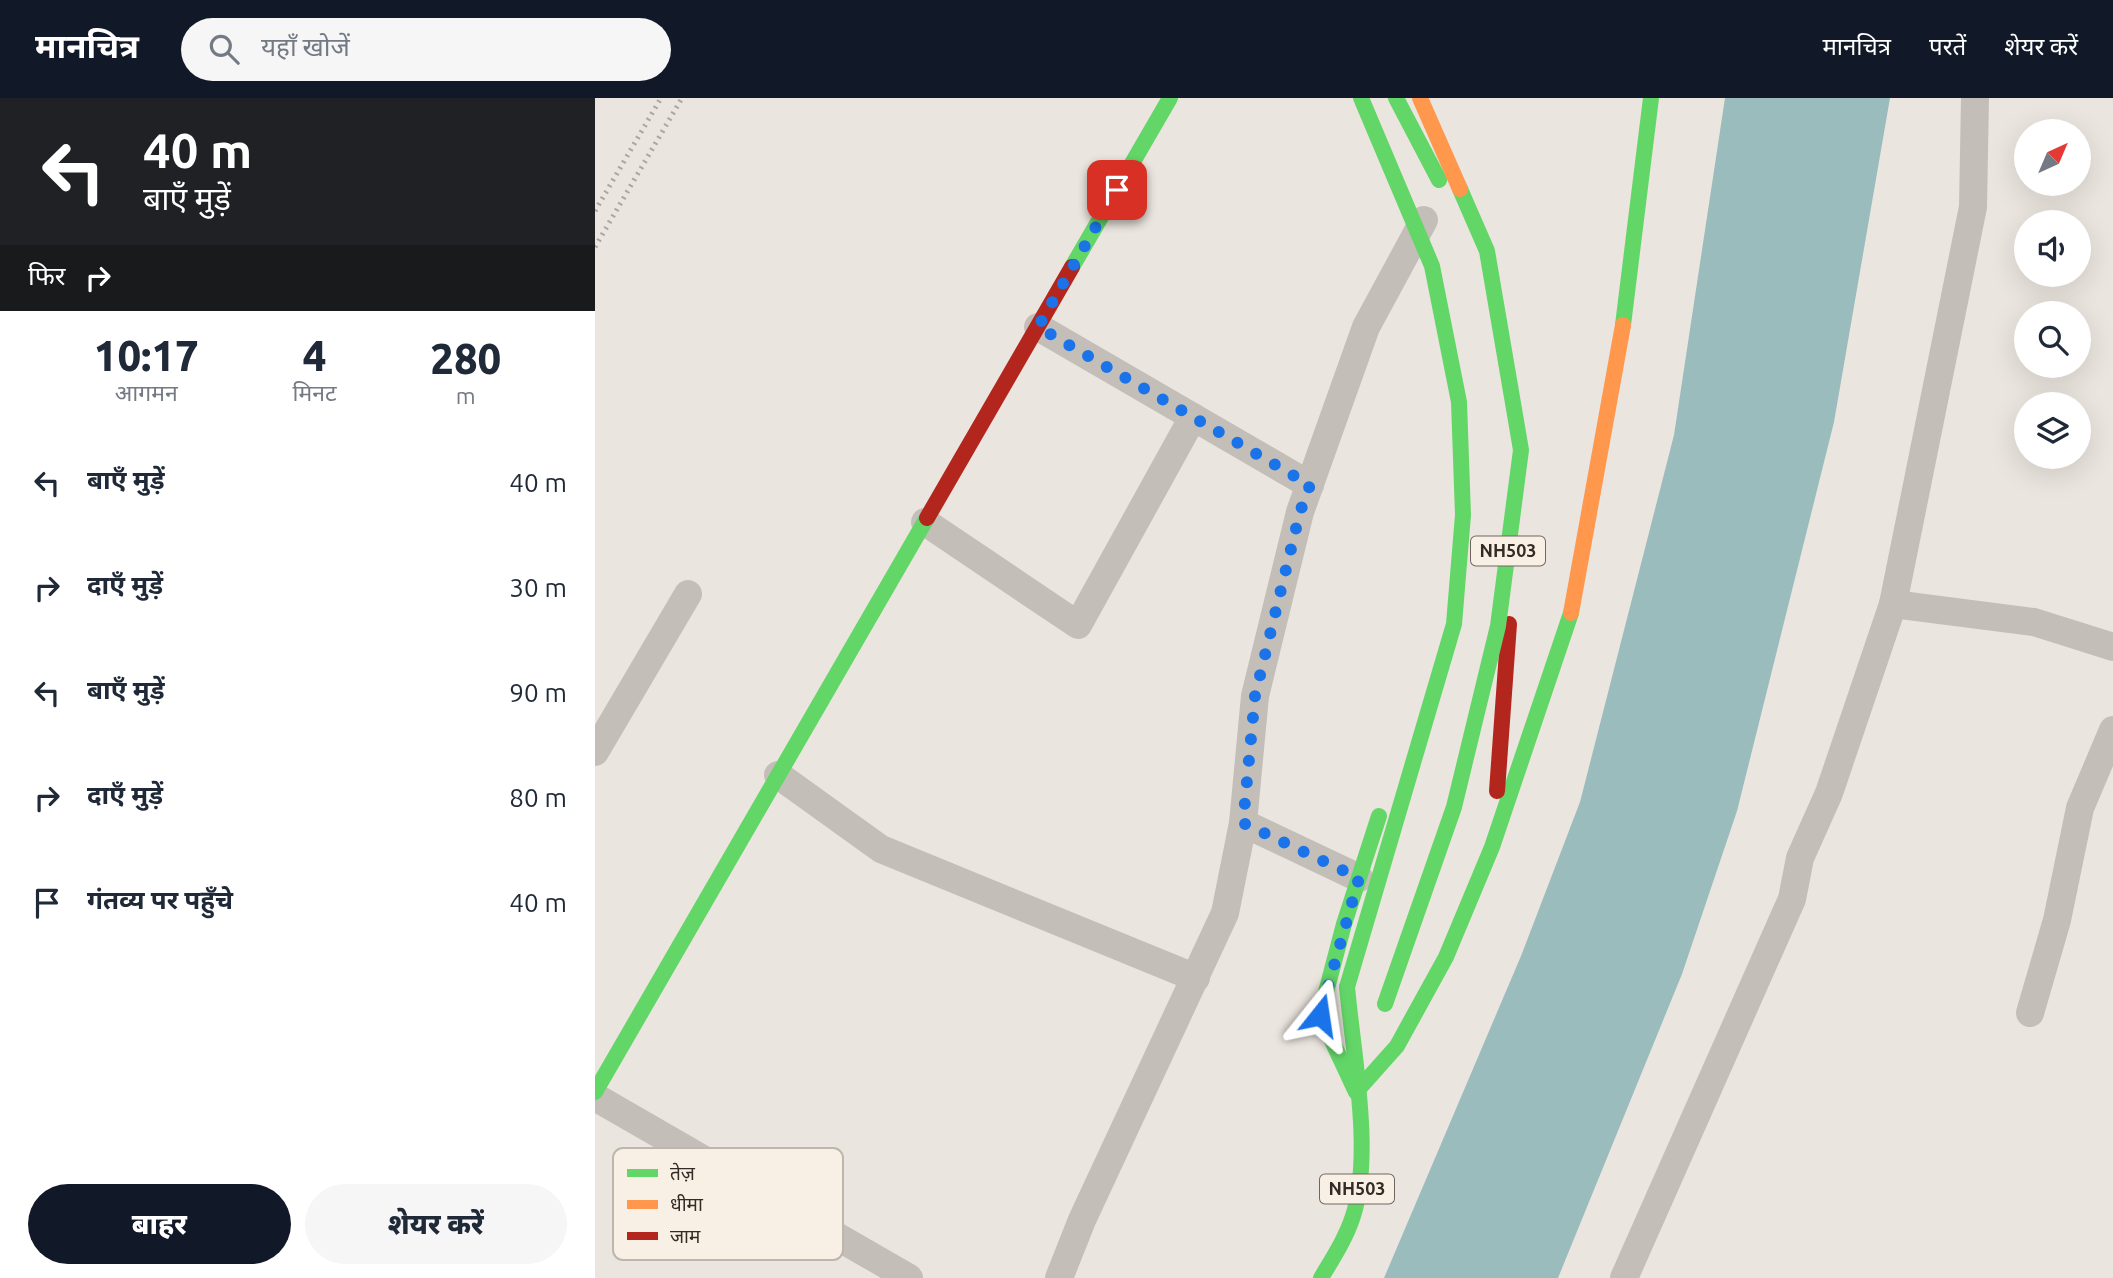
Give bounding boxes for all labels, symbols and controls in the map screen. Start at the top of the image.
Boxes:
search box [181,18,671,81]
text: मानचित्र [35,27,139,64]
icon: search [205,30,243,68]
text: यहाँ खोजें [261,32,350,61]
text: मानचित्र [1822,33,1891,60]
text: परतें [1929,33,1966,60]
text: शेयर करें [2004,33,2078,60]
north arrow [2014,119,2091,196]
map controls [2014,119,2091,469]
text: 40 m [143,122,252,177]
icon: left [28,126,119,217]
pin [1087,160,1147,220]
icon: arrive [1098,171,1136,209]
text: बाएँ मुड़ें [143,180,231,216]
button: sound [2014,210,2091,287]
icon: right [79,259,117,297]
text: फिर [28,261,65,290]
button: search [2014,301,2091,378]
text: 10:17 [94,332,199,379]
text: 4 [303,332,326,379]
text: 280 [430,335,501,382]
text: आगमन [115,380,178,405]
text: मिनट [292,380,337,405]
text: m [456,383,476,408]
button: layers [2014,392,2091,469]
icon: left [28,464,66,502]
text: बाएँ मुड़ें [87,465,164,494]
text: 40 m [509,468,567,497]
road number: NH503 [1471,536,1545,565]
icon: right [28,569,66,607]
text: दाएँ मुड़ें [87,570,163,599]
text: 30 m [509,573,567,602]
icon: left [28,674,66,712]
text: बाएँ मुड़ें [87,675,164,704]
text: 90 m [509,678,567,707]
icon: right [28,779,66,817]
text: दाएँ मुड़ें [87,780,163,809]
text: 80 m [509,783,567,812]
icon: arrive [28,884,66,922]
text: गंतव्य पर पहुँचे [87,885,233,914]
text: 40 m [509,888,567,917]
position arrow [1283,978,1357,1052]
legend [613,1148,843,1260]
text: तेज़ [670,1162,696,1184]
road number: NH503 [1320,1174,1394,1204]
button: बाहर [28,1184,291,1264]
button: शेयर करें [305,1184,567,1264]
text: धीमा [670,1193,704,1215]
text: जाम [670,1225,701,1247]

